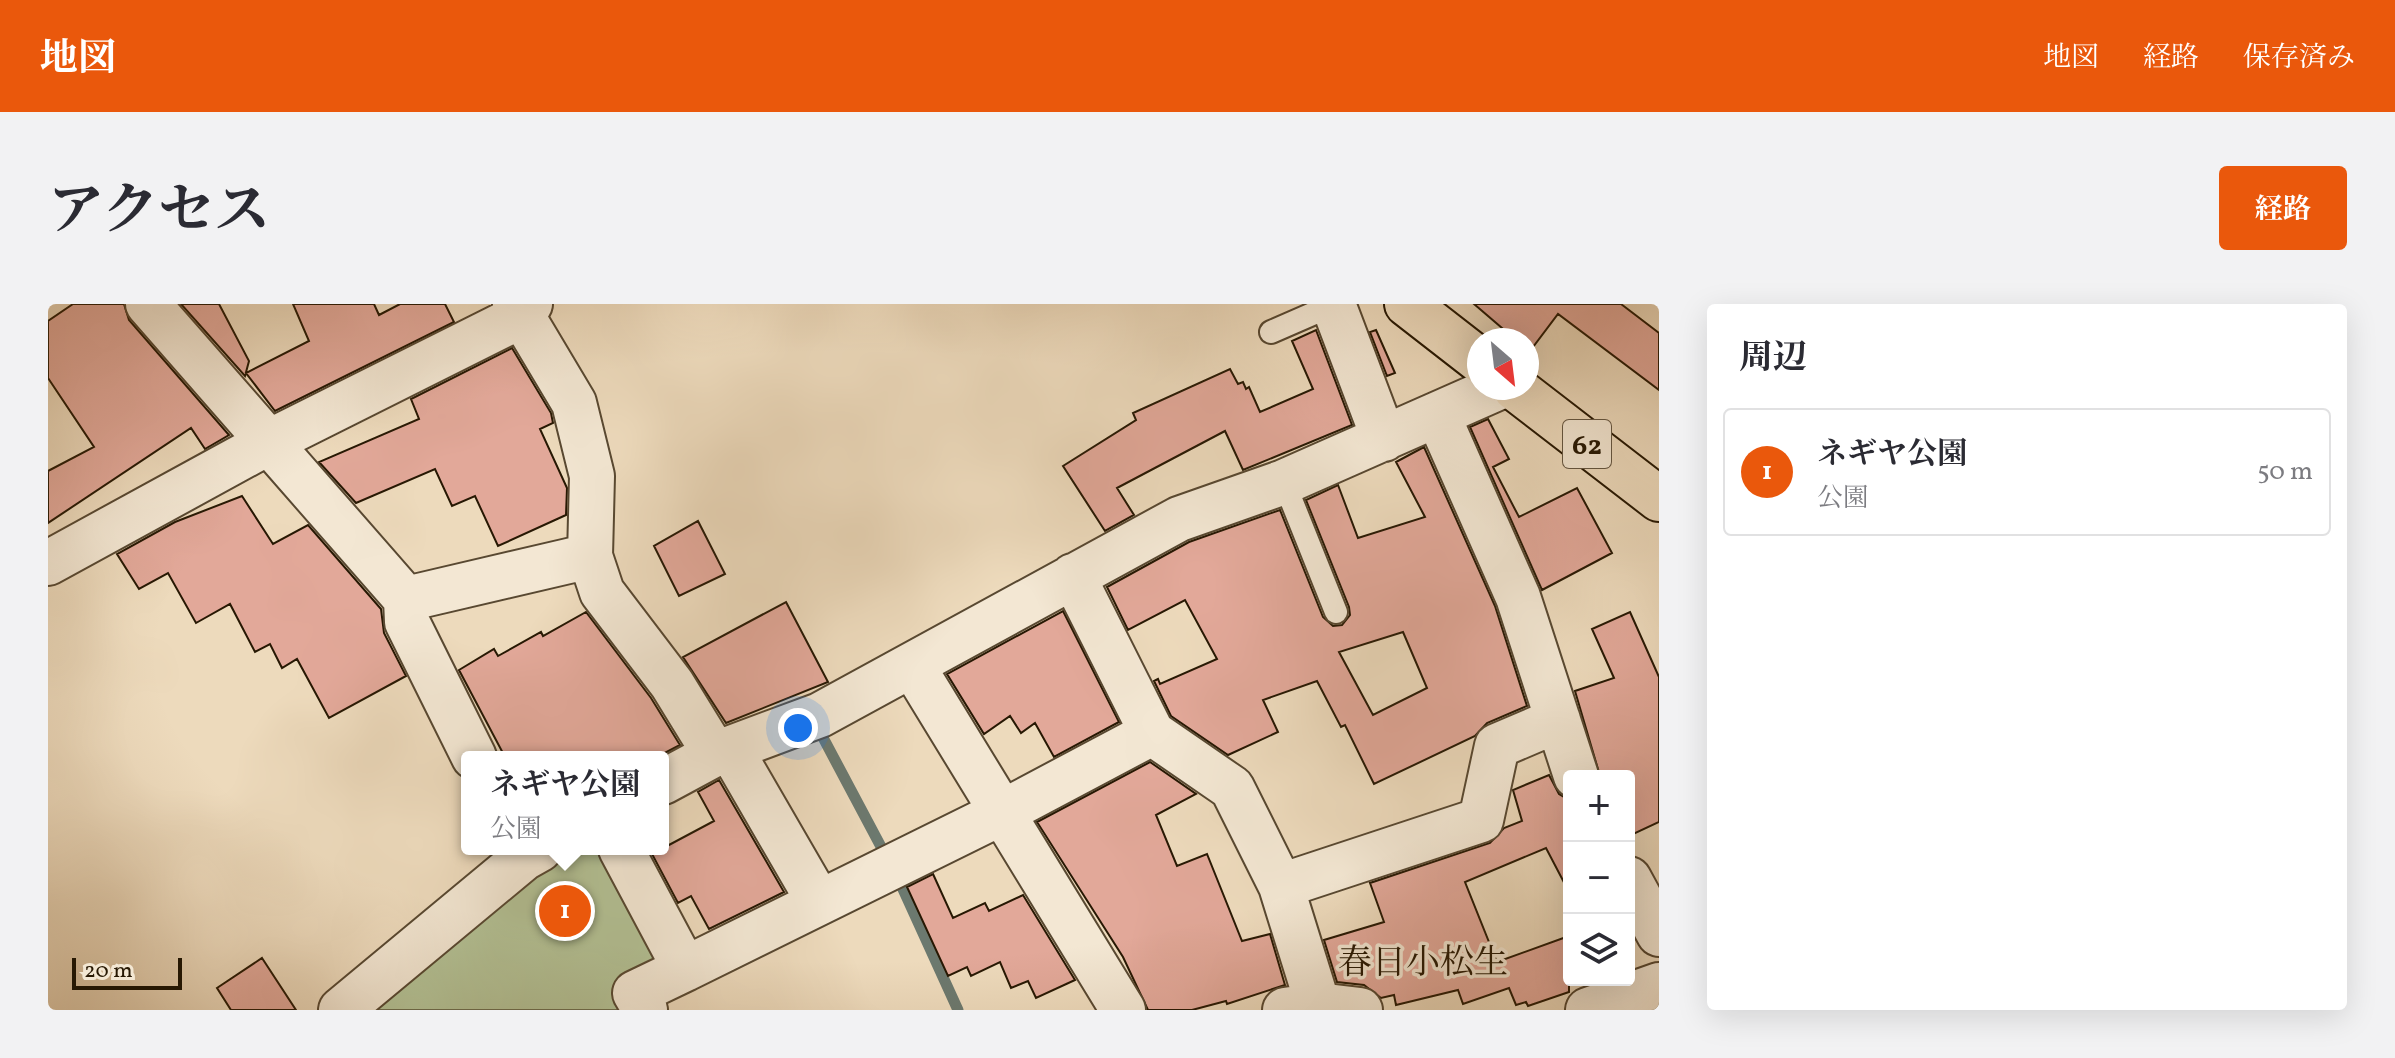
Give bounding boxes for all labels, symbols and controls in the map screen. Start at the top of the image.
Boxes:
text: 地図 [40,34,116,87]
text: 地図 [2043,39,2099,78]
text: 経路 [2143,39,2199,78]
text: 保存済み [2243,39,2355,78]
button: 経路 [2219,166,2347,250]
text: アクセス [48,175,270,253]
north arrow [1467,328,1539,400]
text: 周辺 [1739,336,1807,383]
road number: 62 [1563,420,1611,468]
text: ネギヤ公園 [1817,434,1967,476]
text: 1 [1762,454,1772,490]
text: 50 m [2257,454,2313,490]
text: 公園 [1817,481,1869,517]
your location [778,708,818,748]
popup [461,751,669,855]
text: ネギヤ公園 [490,765,640,807]
map controls [1563,770,1635,986]
button: + [1563,770,1635,842]
text: 公園 [490,812,542,848]
button: − [1563,842,1635,914]
pin: 1 [539,881,591,941]
button: layers [1563,914,1635,986]
district label: 春日小松生 [1338,941,1508,988]
scale bar [72,954,182,990]
text: 20 m [84,956,133,987]

